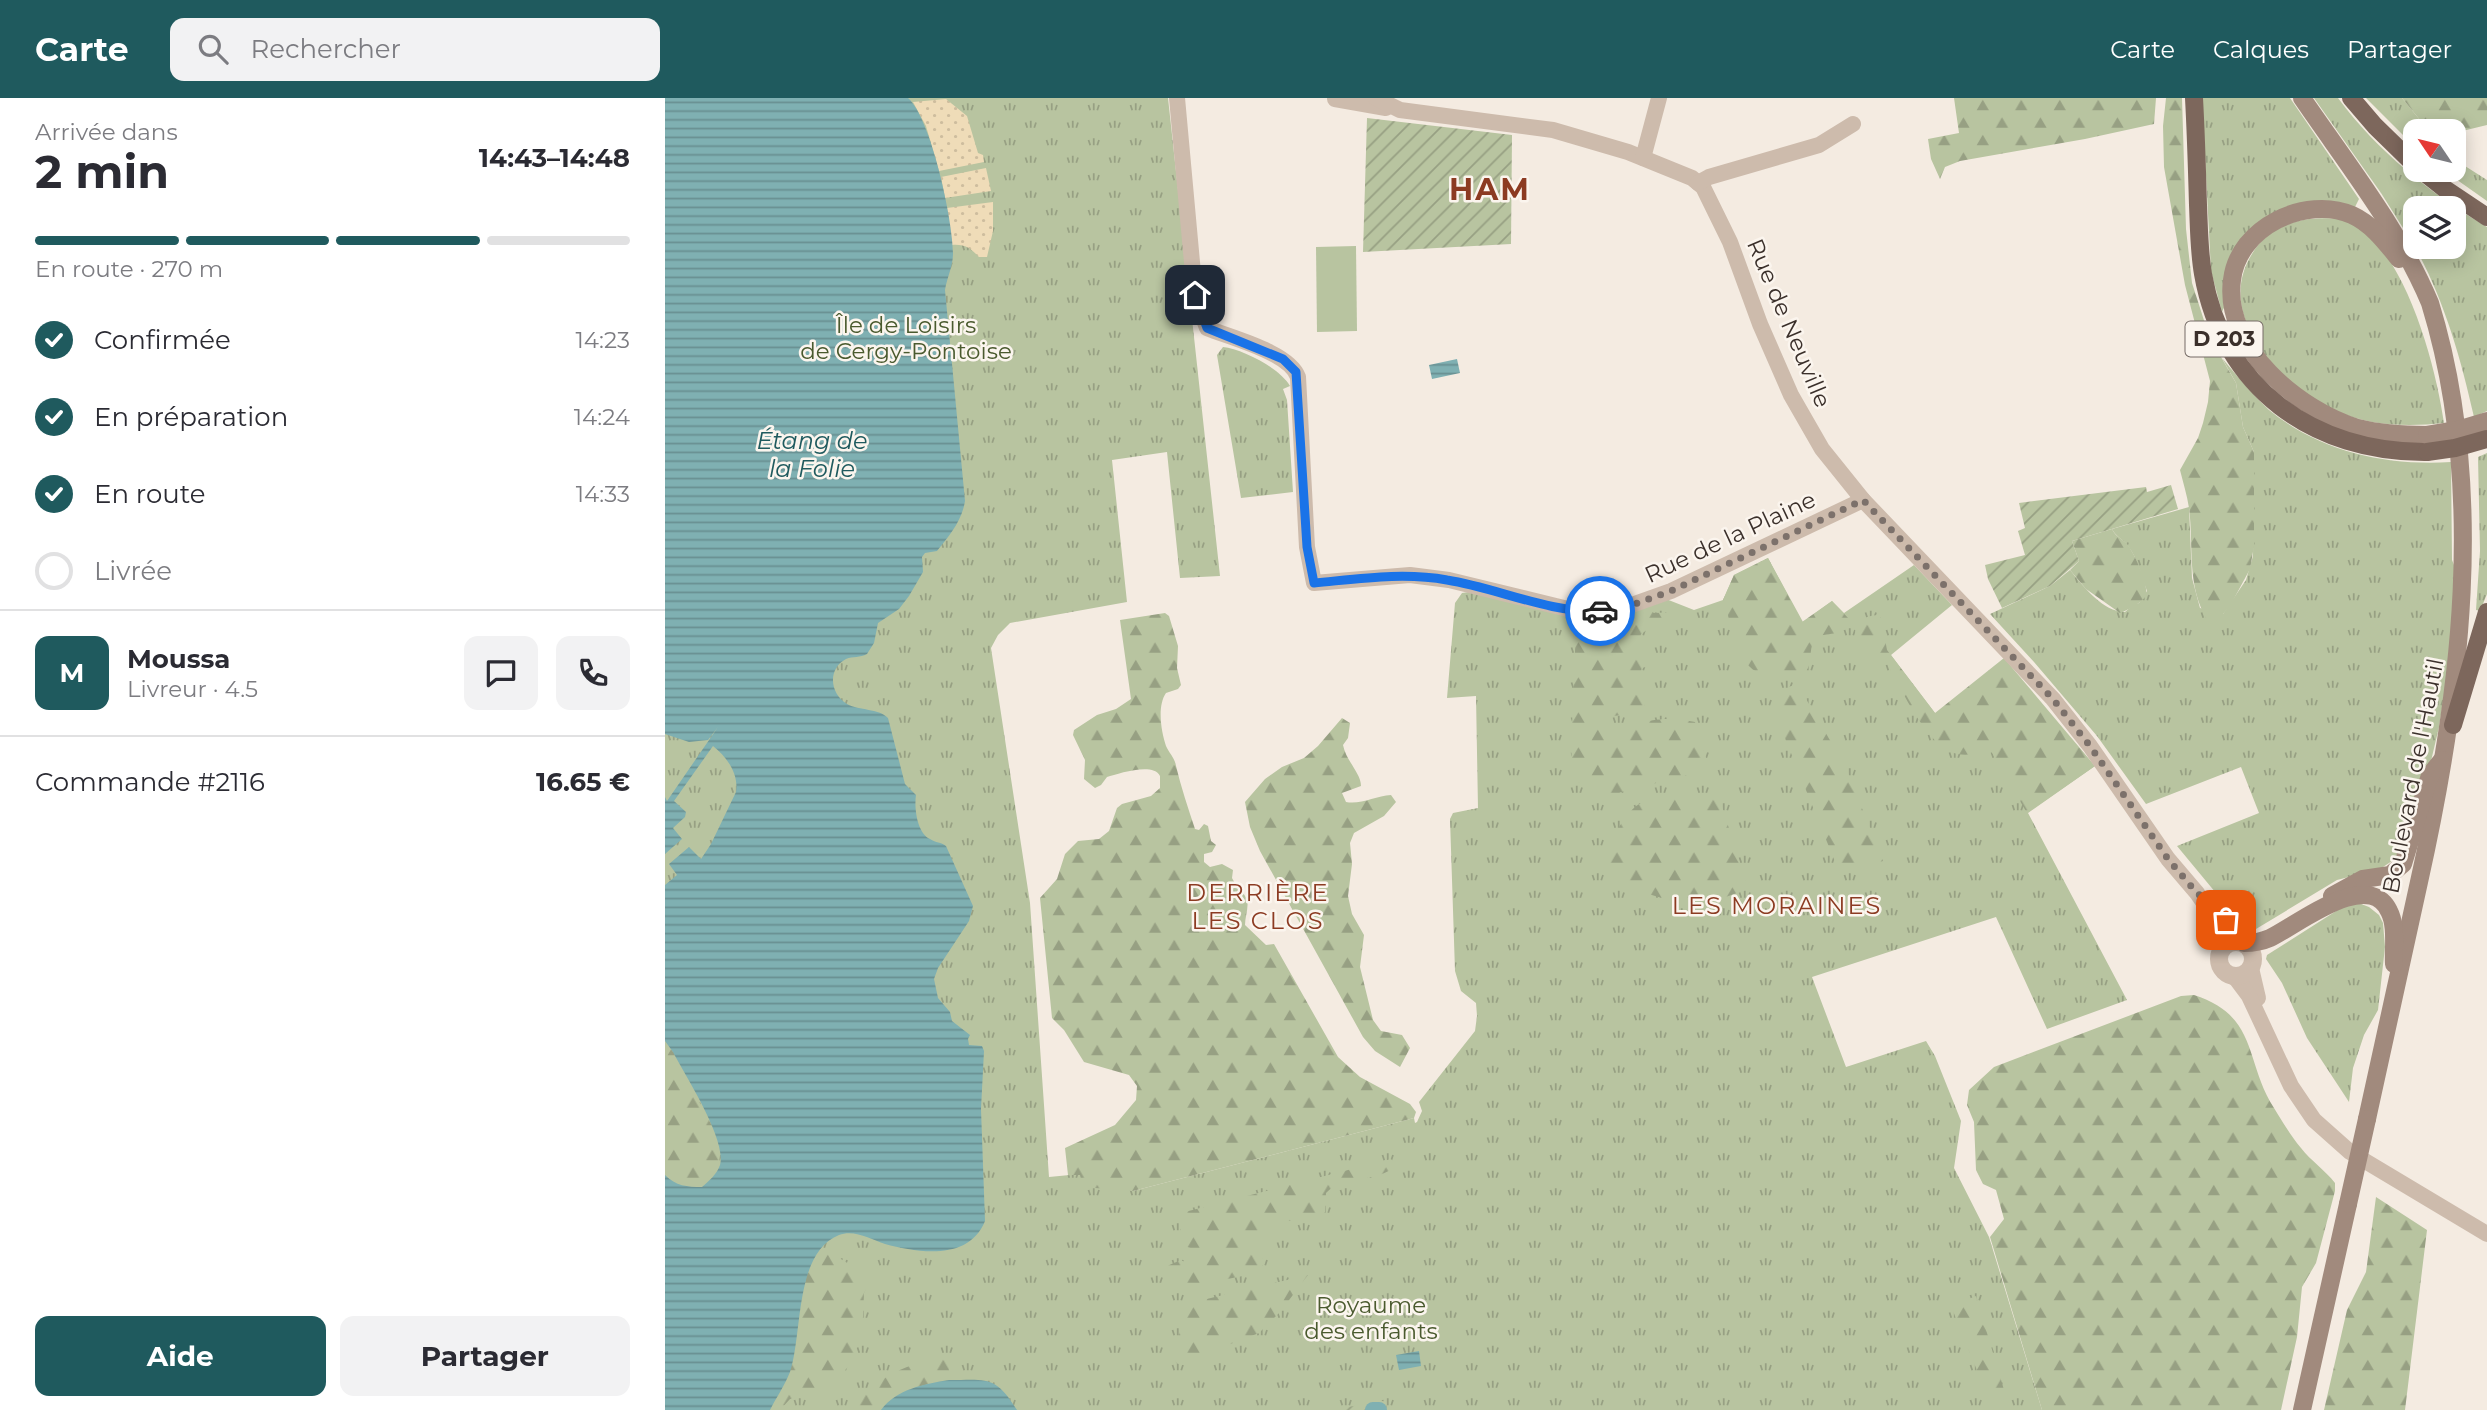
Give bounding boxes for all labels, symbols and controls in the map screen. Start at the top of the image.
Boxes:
search box [170,18,660,81]
text: Carte [35,29,128,69]
icon: search [194,30,232,68]
text: Rechercher [250,33,401,65]
text: Carte [2110,35,2175,64]
text: Calques [2213,35,2309,64]
text: Partager [2347,35,2452,64]
text: Arrivée dans [35,118,178,146]
north arrow [2403,119,2466,182]
map controls [2403,119,2466,259]
text: 14:43–14:48 [479,142,630,174]
text: 2 min [35,143,169,200]
district label: HAM [1449,171,1531,208]
button: layers [2403,196,2466,259]
street label: Rue de Neuville [1741,234,1837,412]
text: En route · 270 m [35,255,223,283]
pin [1165,265,1225,325]
icon: home [1176,276,1214,314]
park label: Île de Loisirs de Cergy-Pontoise [800,311,1012,365]
icon: check [35,321,73,359]
road number: D 203 [2185,322,2263,356]
text: Confirmée [94,324,231,356]
text: 14:23 [575,326,630,354]
icon: check [35,398,73,436]
text: En préparation [94,401,288,433]
text: 14:24 [574,403,630,431]
water label: Étang de la Folie [756,426,868,483]
icon: check [35,475,73,513]
text: En route [94,478,205,510]
text: 14:33 [576,480,630,508]
street label: Rue de la Plaine [1640,485,1820,589]
text: Livrée [94,555,172,587]
courier [1565,576,1635,646]
icon: car [1581,592,1619,630]
button: chat [464,636,538,710]
button: phone [556,636,630,710]
text: Moussa [127,643,230,675]
street label: Boulevard de l'Hautil [2376,656,2450,896]
text: M [60,657,84,689]
text: Livreur · 4.5 [127,675,258,703]
text: Commande #2116 [35,766,265,798]
text: 16.65 € [536,766,630,798]
district label: DERRIÈRE LES CLOS [1186,878,1330,935]
pin [2196,890,2256,950]
district label: LES MORAINES [1672,891,1882,920]
icon: bag [2207,901,2245,939]
park label: Royaume des enfants [1304,1291,1438,1345]
button: Aide [35,1316,326,1396]
button: Partager [340,1316,630,1396]

